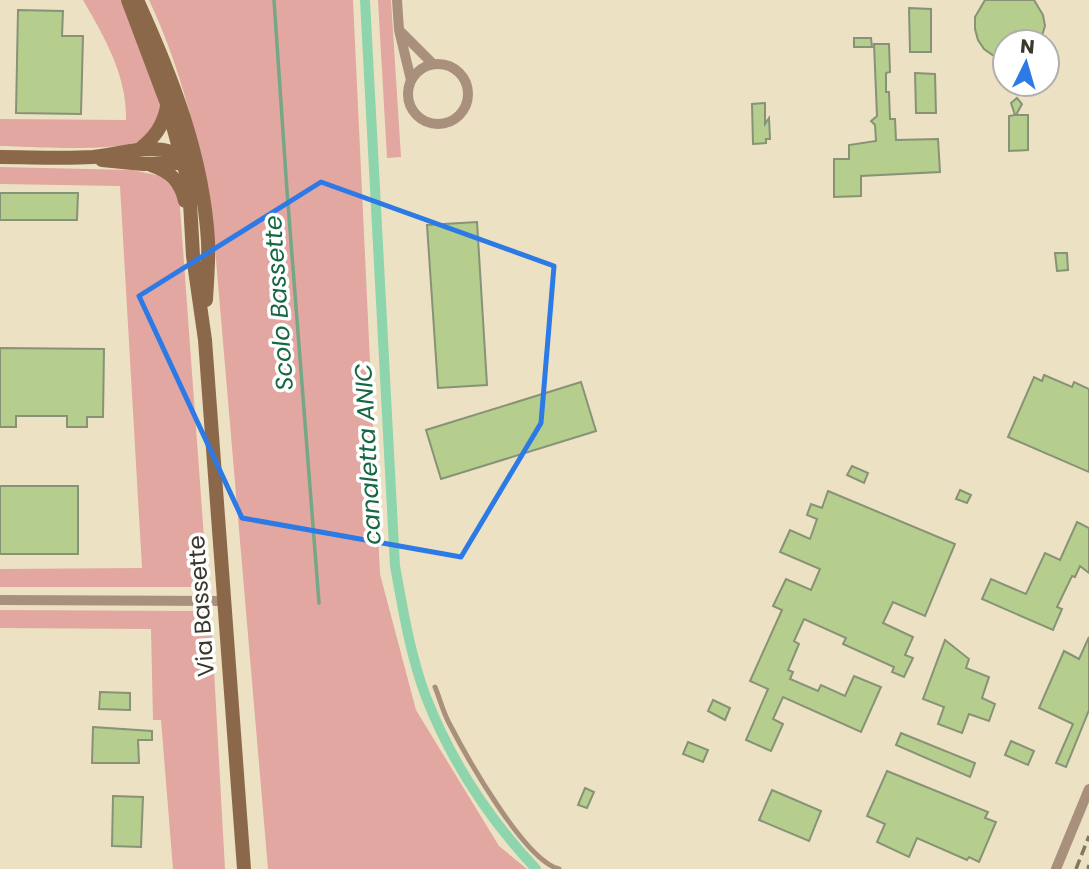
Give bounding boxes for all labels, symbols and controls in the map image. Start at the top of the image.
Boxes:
north arrow [991,28,1061,98]
text: N [1019,32,1036,61]
water label: Scolo Bassette [256,214,301,392]
water label: canaletta ANIC [346,362,389,546]
street label: Via Bassette [180,534,222,678]

